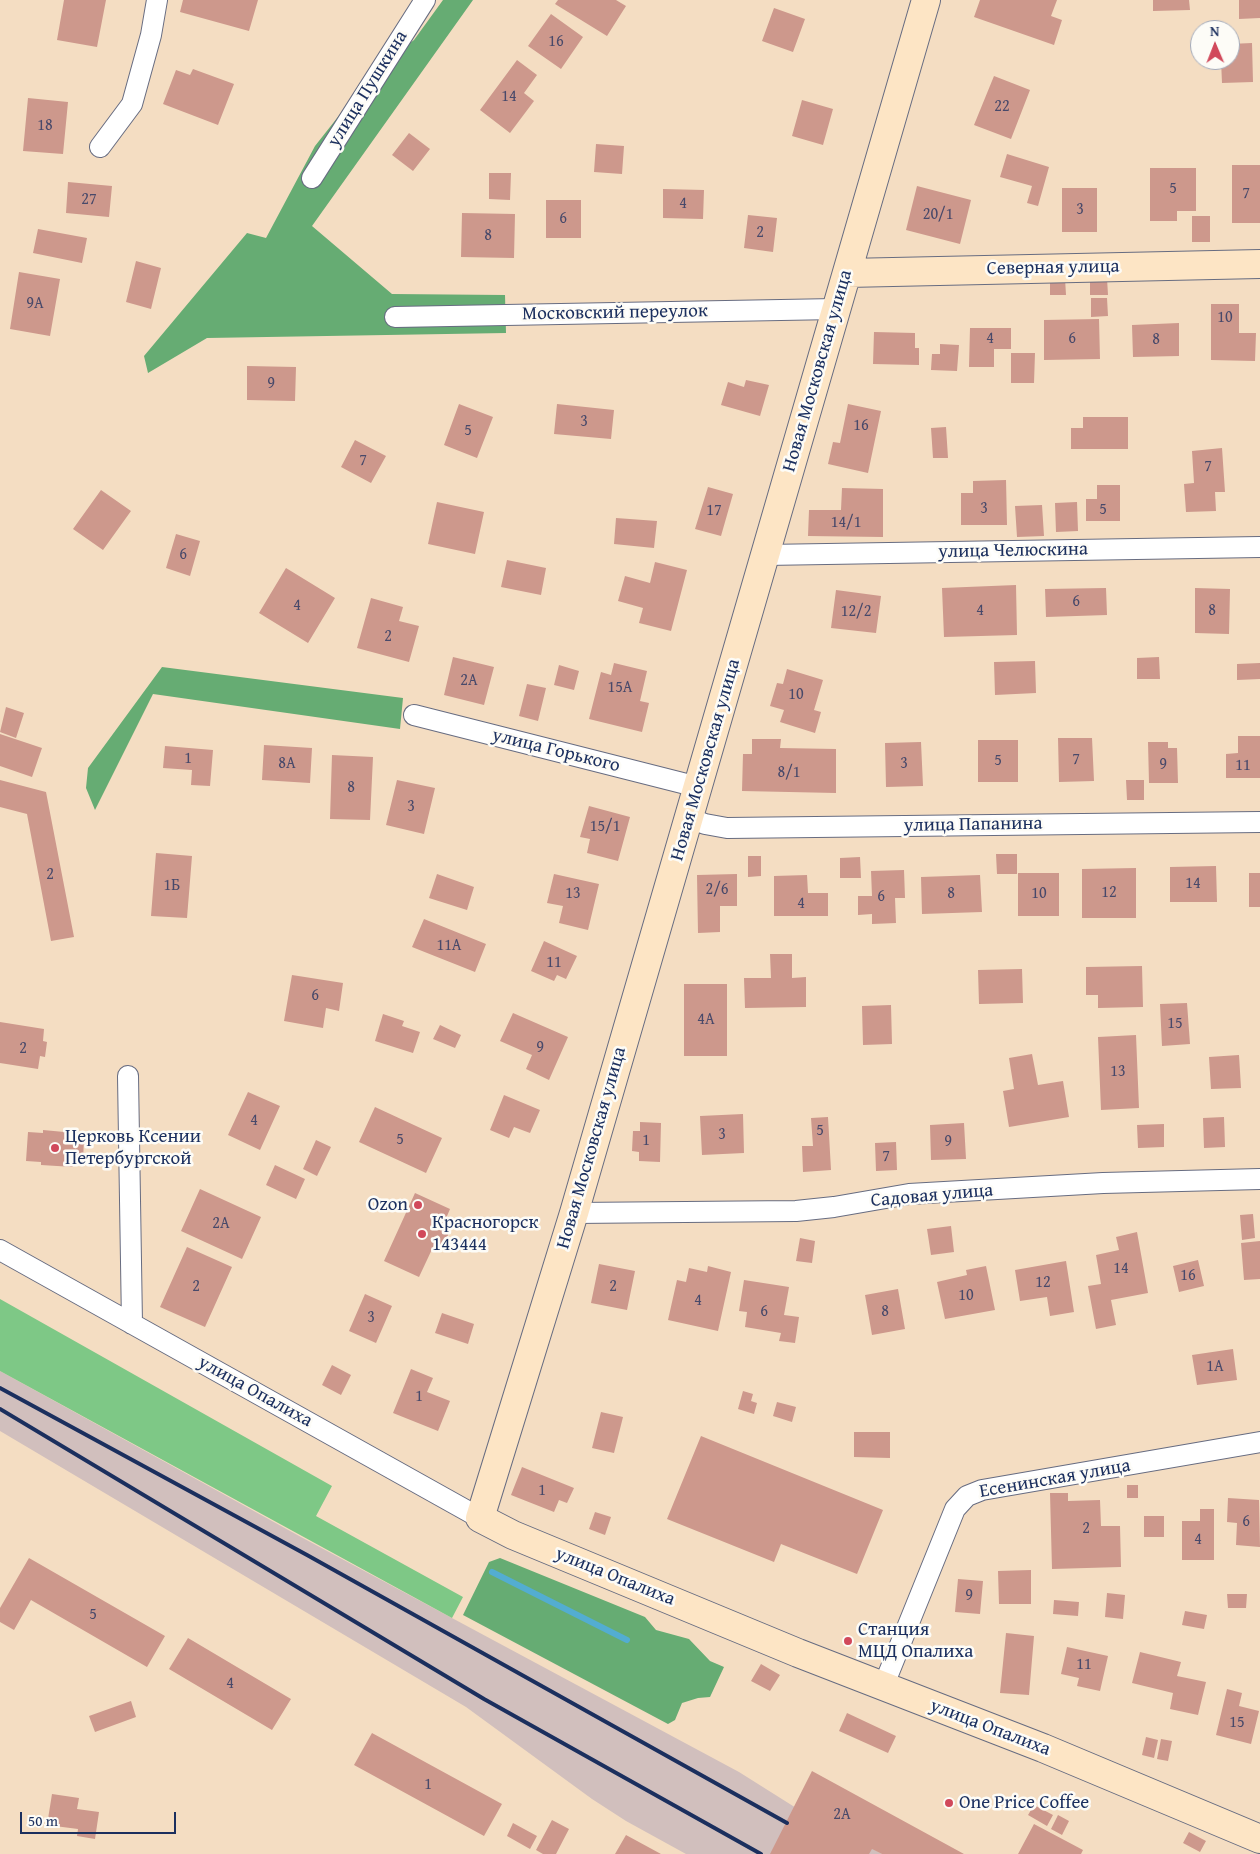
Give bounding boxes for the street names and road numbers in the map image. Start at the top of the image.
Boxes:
street label: улица Пушкина [323,27,413,151]
street label: Северная улица [986,255,1120,281]
street label: Новая Московская улица [778,267,858,475]
street label: Московский переулок [522,300,708,326]
street label: улица Челюскина [938,538,1088,564]
street label: Новая Московская улица [666,656,746,864]
street label: улица Горького [490,724,622,778]
street label: улица Папанина [903,812,1043,838]
street label: Новая Московская улица [552,1044,632,1252]
street label: Садовая улица [870,1179,994,1213]
street label: улица Опалиха [194,1351,316,1433]
street label: Есенинская улица [978,1455,1132,1503]
street label: улица Опалиха [552,1543,678,1611]
street label: улица Опалиха [927,1695,1053,1761]

